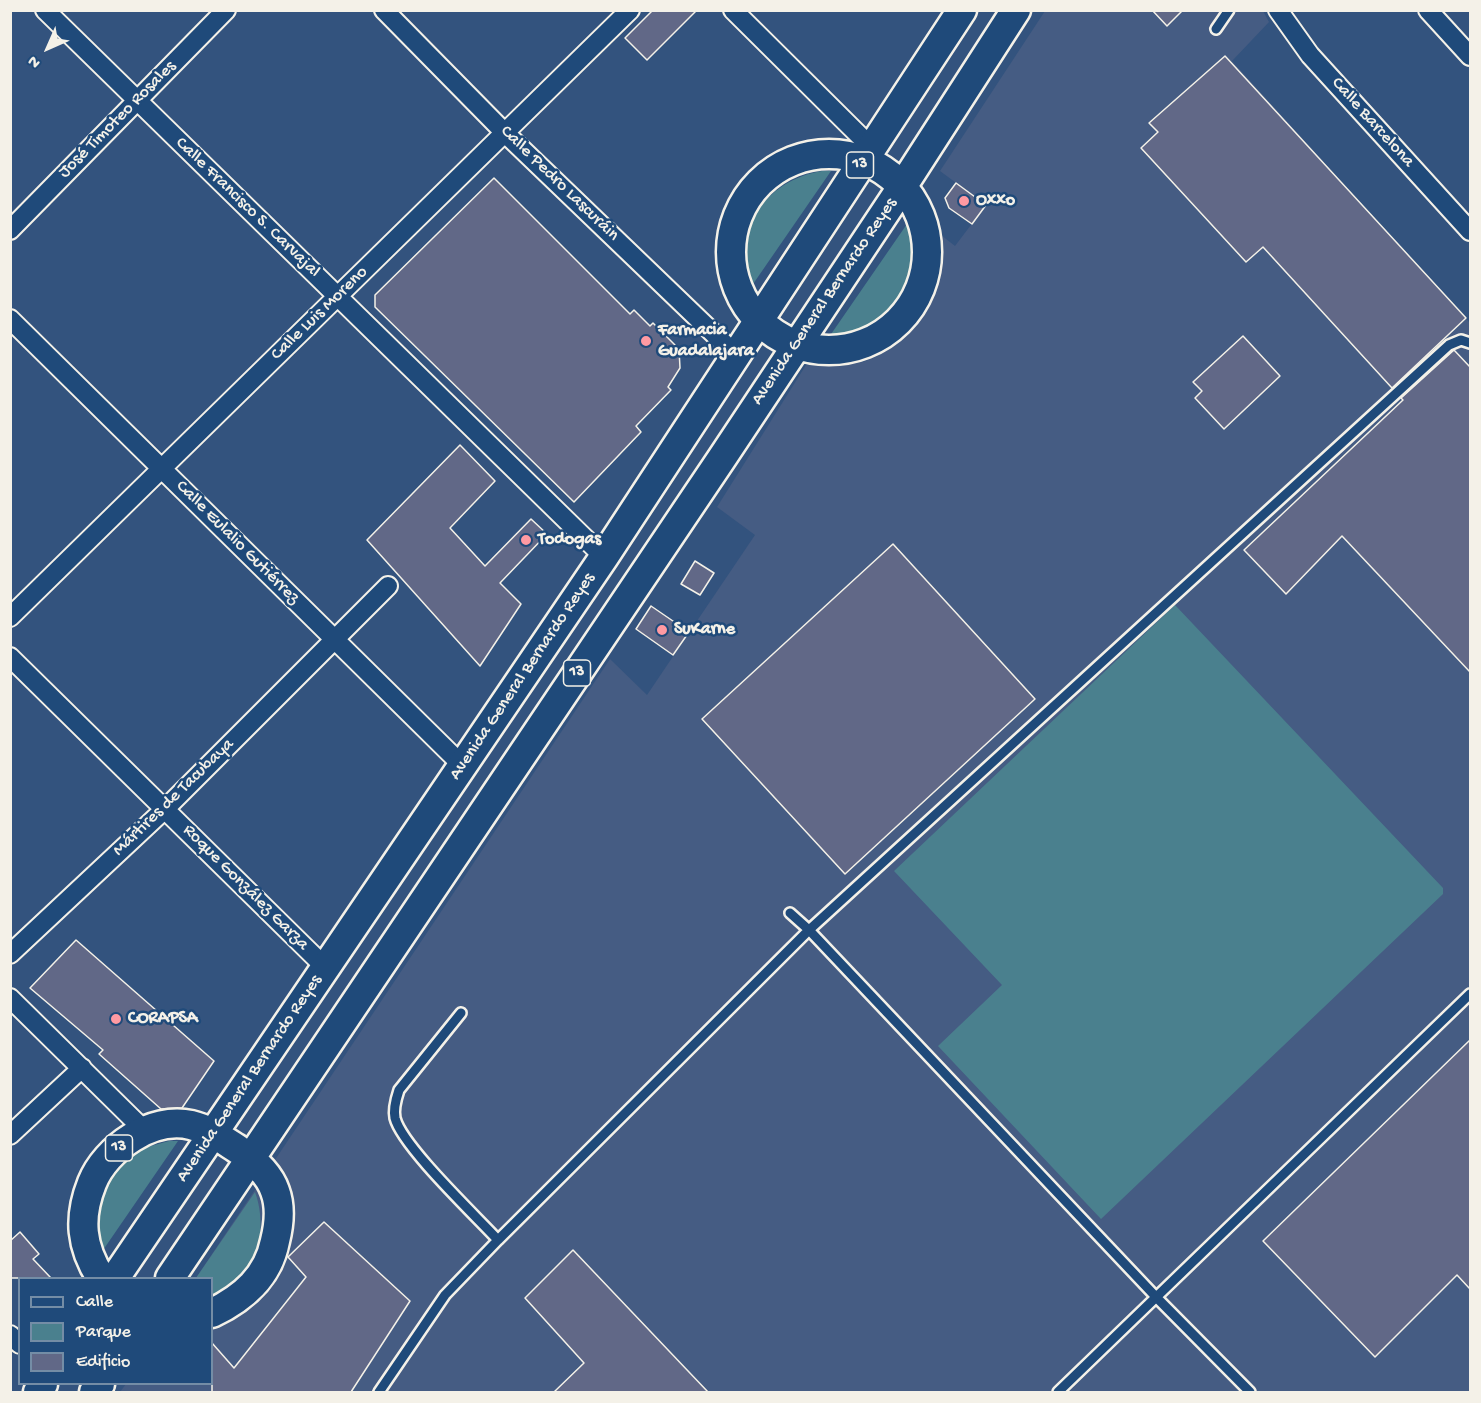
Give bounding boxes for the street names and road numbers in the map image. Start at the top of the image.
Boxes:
street label: José Timoteo Rosales [55,57,181,183]
street label: Calle Barcelona [1326,73,1418,173]
street label: Calle Pedro Lascuráin [495,122,623,246]
street label: Calle Francisco S. Carvajal [170,133,324,283]
road number: 13 [846,152,874,178]
street label: Avenida General Bernardo Reyes [747,194,903,410]
street label: Calle Luis Moreno [267,262,373,366]
street label: Calle Eulalio Gutiérrez [170,476,304,610]
street label: Avenida General Bernardo Reyes [445,569,601,785]
road number: 13 [564,660,590,686]
street label: Mártires de Tacubaya [109,734,239,862]
street label: Roque González Garza [177,820,313,956]
street label: Avenida General Bernardo Reyes [172,971,328,1187]
road number: 13 [106,1135,132,1161]

